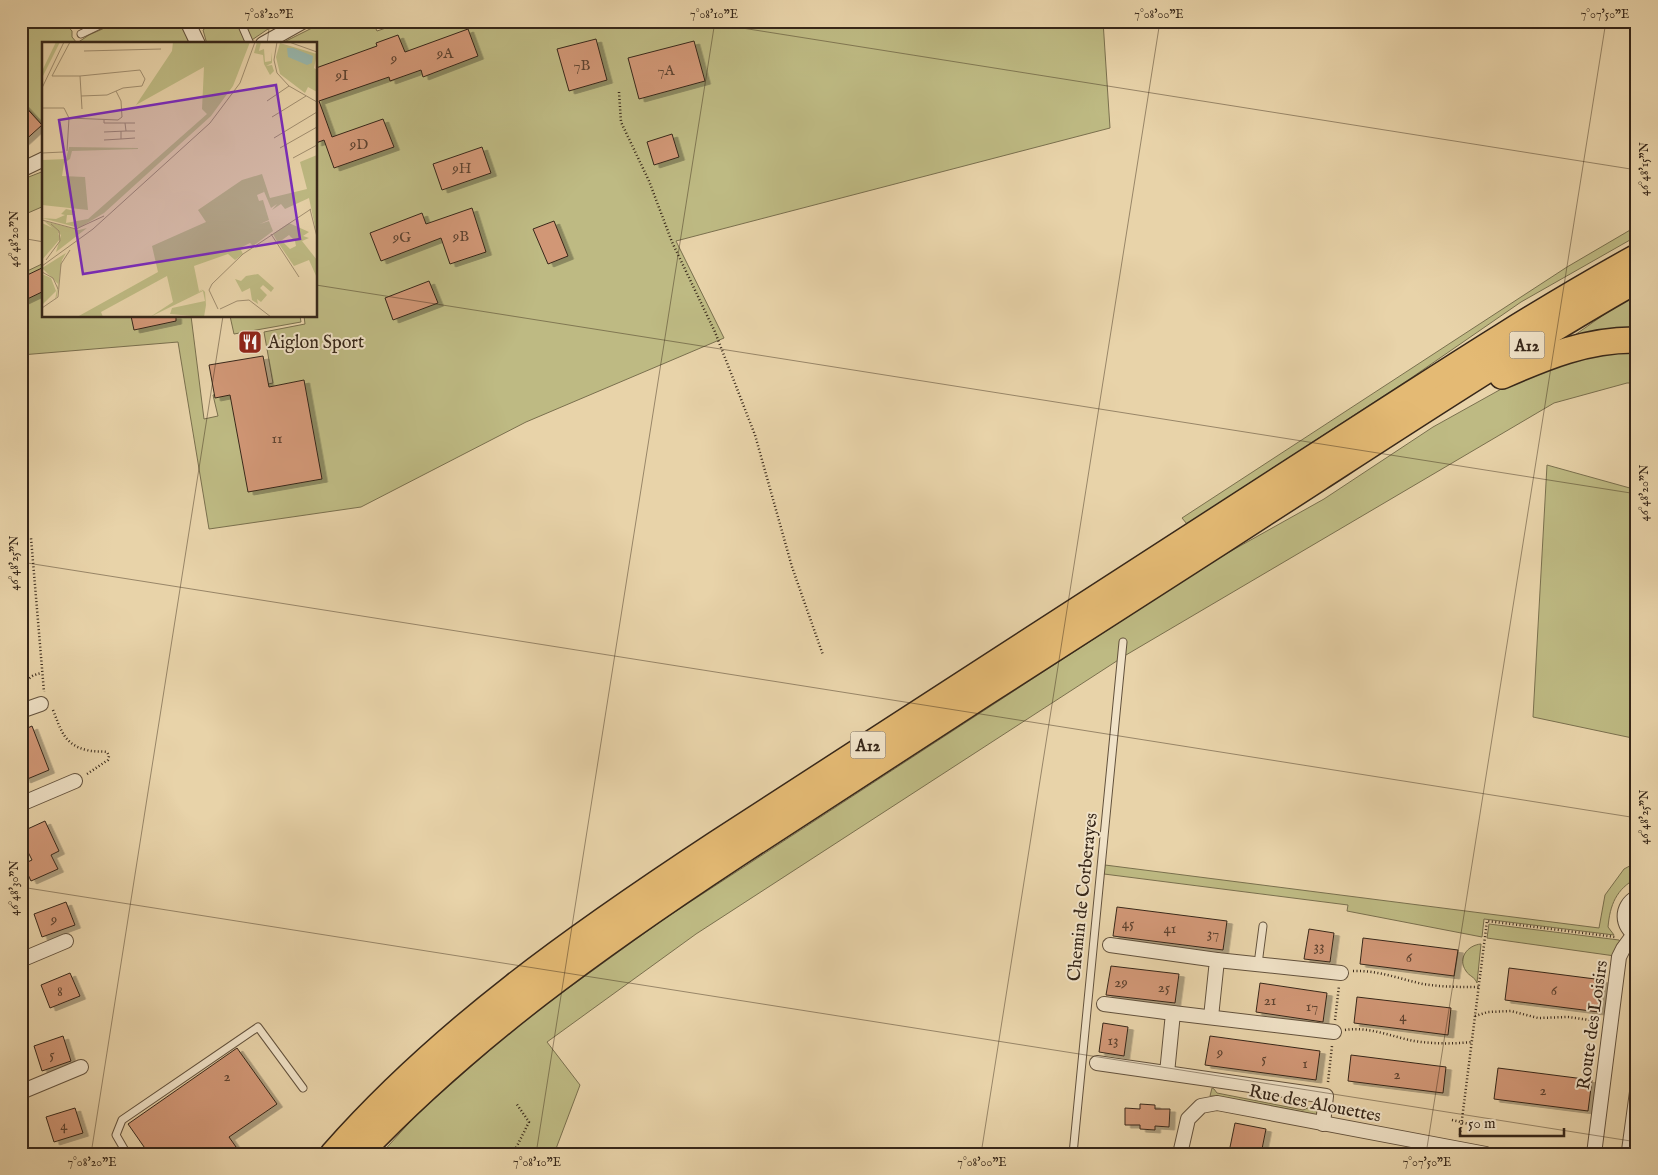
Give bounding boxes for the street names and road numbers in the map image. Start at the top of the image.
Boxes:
road number: A12 [1510,332,1544,358]
road number: A12 [850,732,886,758]
street label: Chemin de Corberayes [1063,812,1104,982]
street label: Route des Loisirs [1573,959,1614,1091]
street label: Rue des Alouettes [1247,1080,1383,1129]

